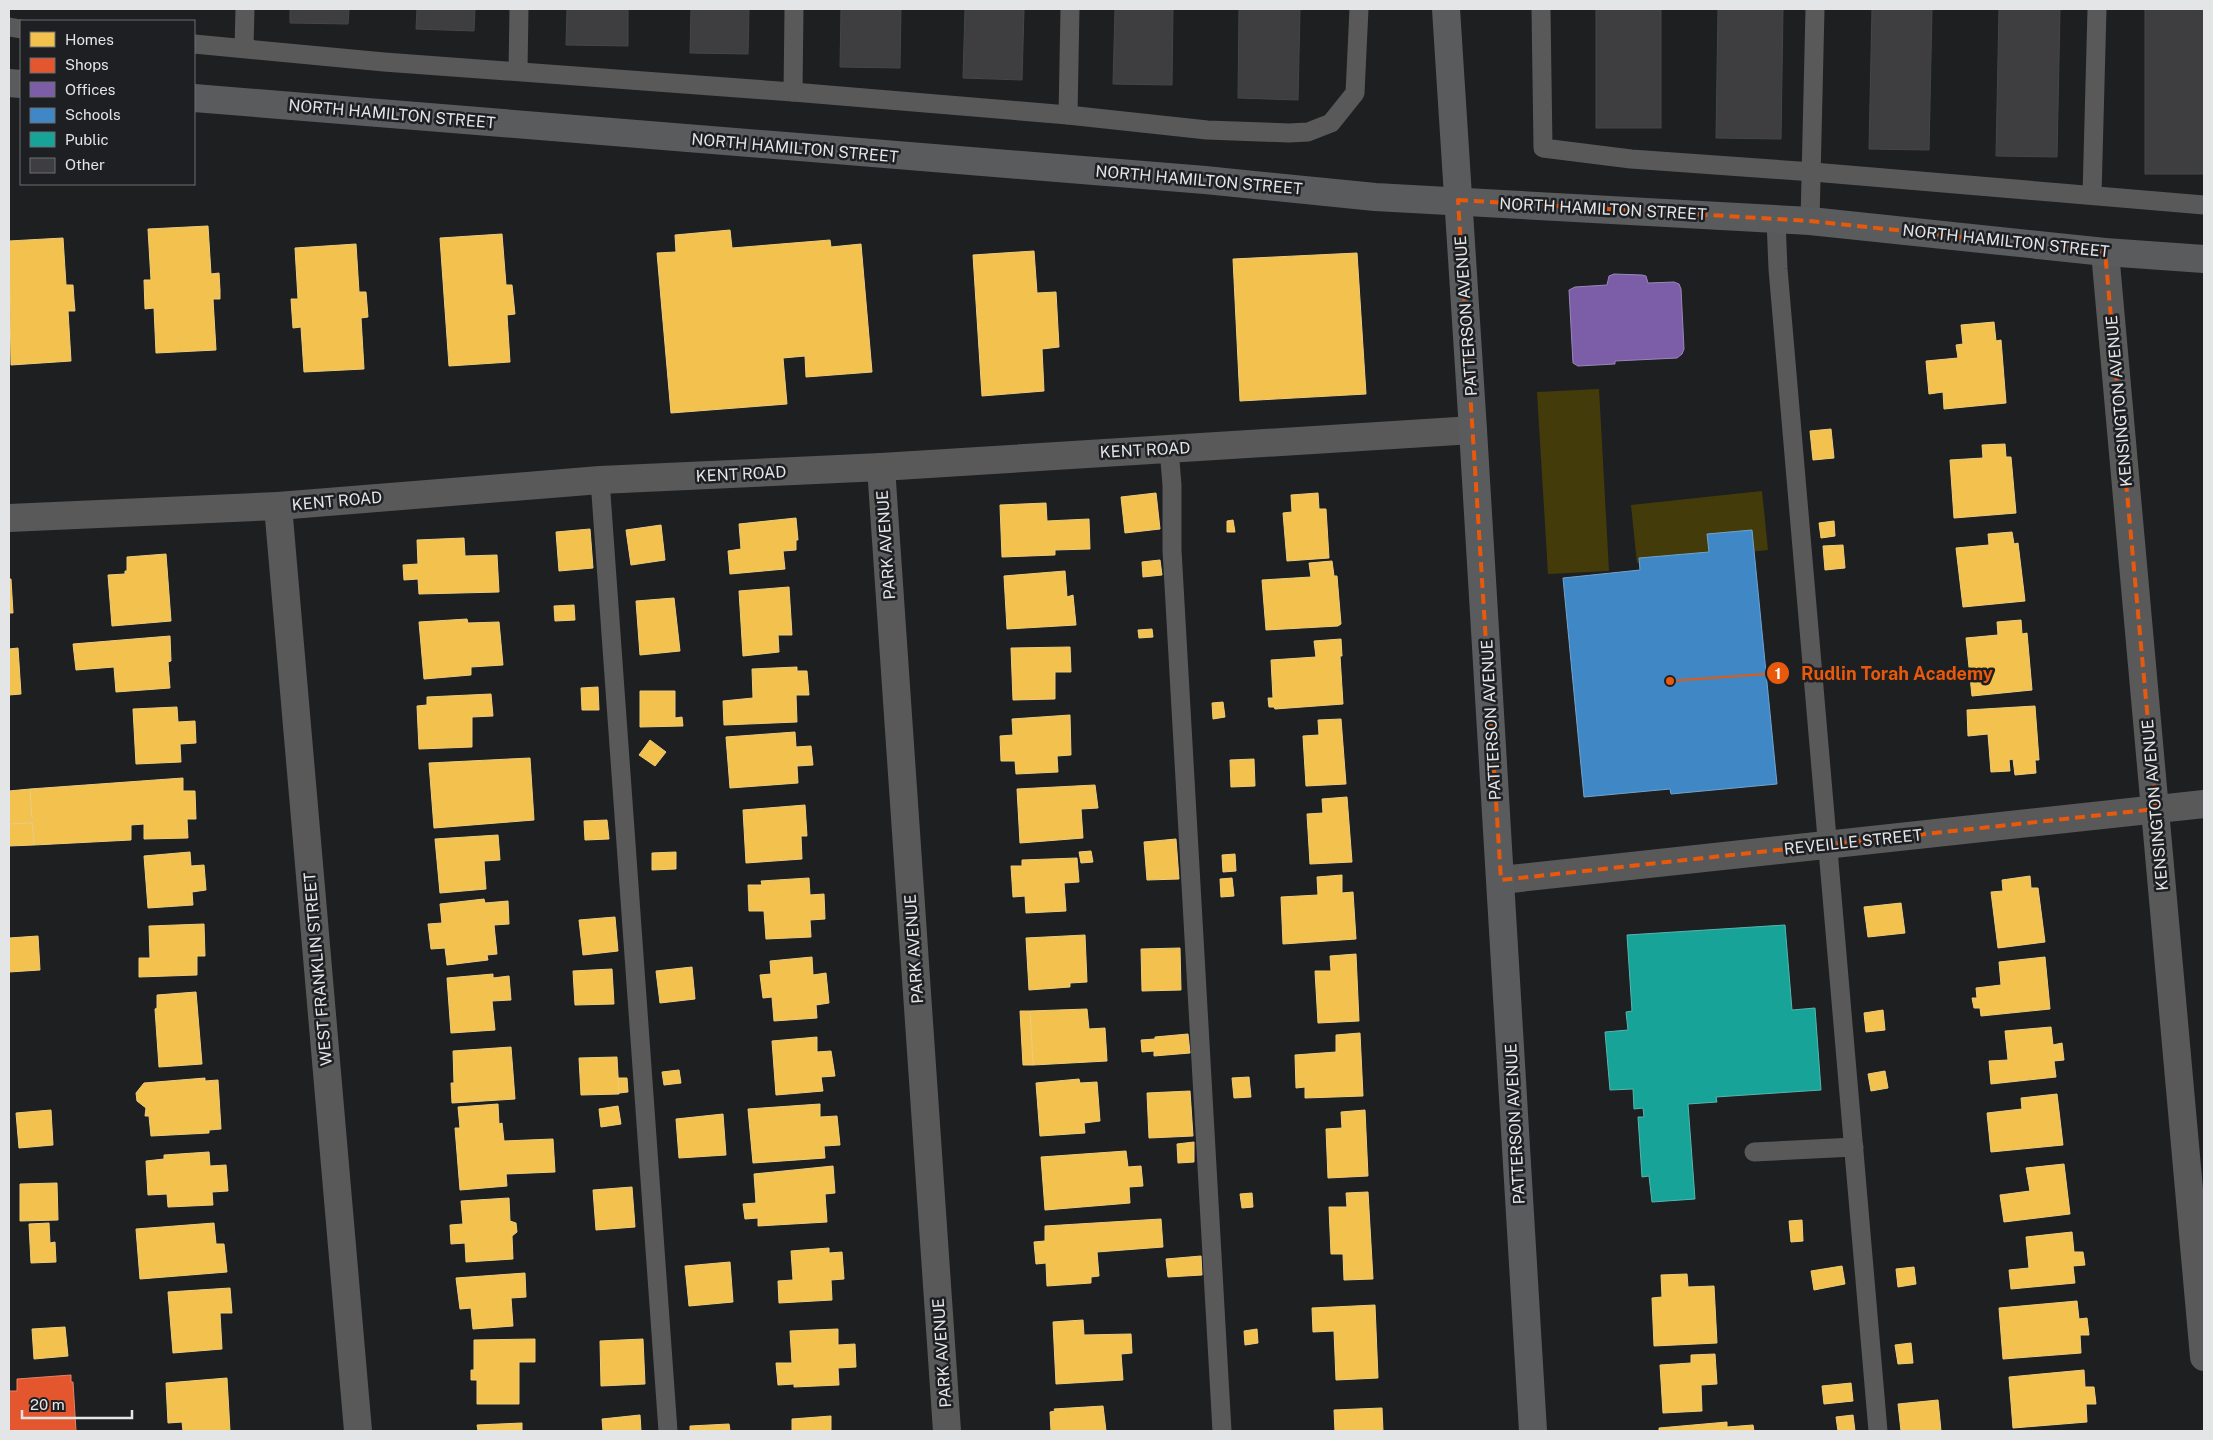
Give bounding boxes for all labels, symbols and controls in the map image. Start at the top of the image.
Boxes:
legend [20,20,195,185]
text: Homes [65,31,114,48]
text: Shops [65,56,109,73]
text: Offices [65,81,115,98]
street label: NORTH HAMILTON STREET [288,95,497,133]
text: Schools [65,106,121,123]
street label: NORTH HAMILTON STREET [691,129,900,167]
text: Public [65,131,109,148]
text: Other [65,156,105,173]
street label: NORTH HAMILTON STREET [1095,161,1304,199]
street label: NORTH HAMILTON STREET [1499,194,1708,224]
street label: NORTH HAMILTON STREET [1902,221,2111,261]
street label: PATTERSON AVENUE [1451,235,1481,397]
street label: KENSINGTON AVENUE [2102,315,2136,487]
street label: KENT ROAD [1099,438,1191,462]
street label: KENT ROAD [695,462,787,486]
street label: KENT ROAD [291,488,383,514]
street label: PARK AVENUE [873,490,899,600]
street label: PATTERSON AVENUE [1477,639,1505,801]
callout: Rudlin Torah Academy [1766,657,2002,690]
text: Rudlin Torah Academy [1801,663,1993,684]
text: 1 [1775,665,1781,682]
street label: KENSINGTON AVENUE [2138,719,2172,891]
street label: REVEILLE STREET [1783,825,1924,859]
street label: WEST FRANKLIN STREET [300,871,336,1066]
street label: PARK AVENUE [901,894,927,1004]
street label: PATTERSON AVENUE [1501,1043,1529,1205]
street label: PARK AVENUE [929,1298,955,1408]
scale bar [22,1388,132,1420]
text: 20 m [30,1396,65,1413]

